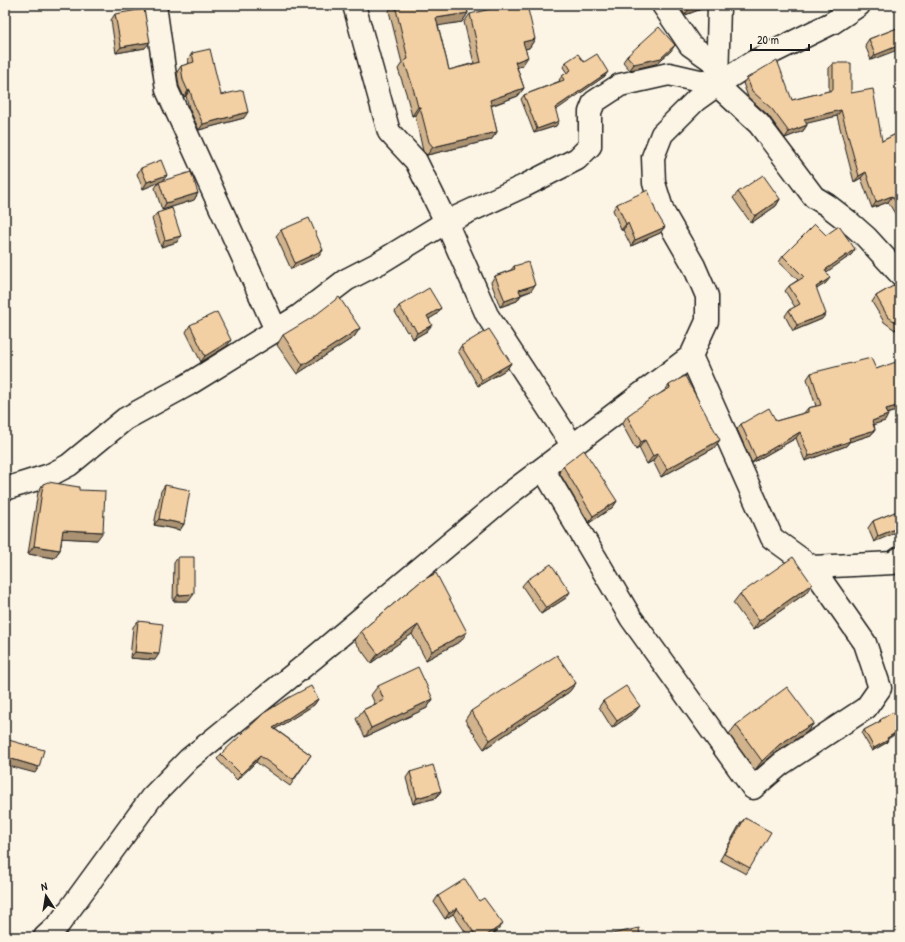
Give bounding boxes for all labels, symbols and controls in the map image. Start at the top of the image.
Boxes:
scale bar [751,26,809,52]
text: 20 m [757,31,779,48]
north arrow [26,876,66,916]
text: N [40,879,48,894]

